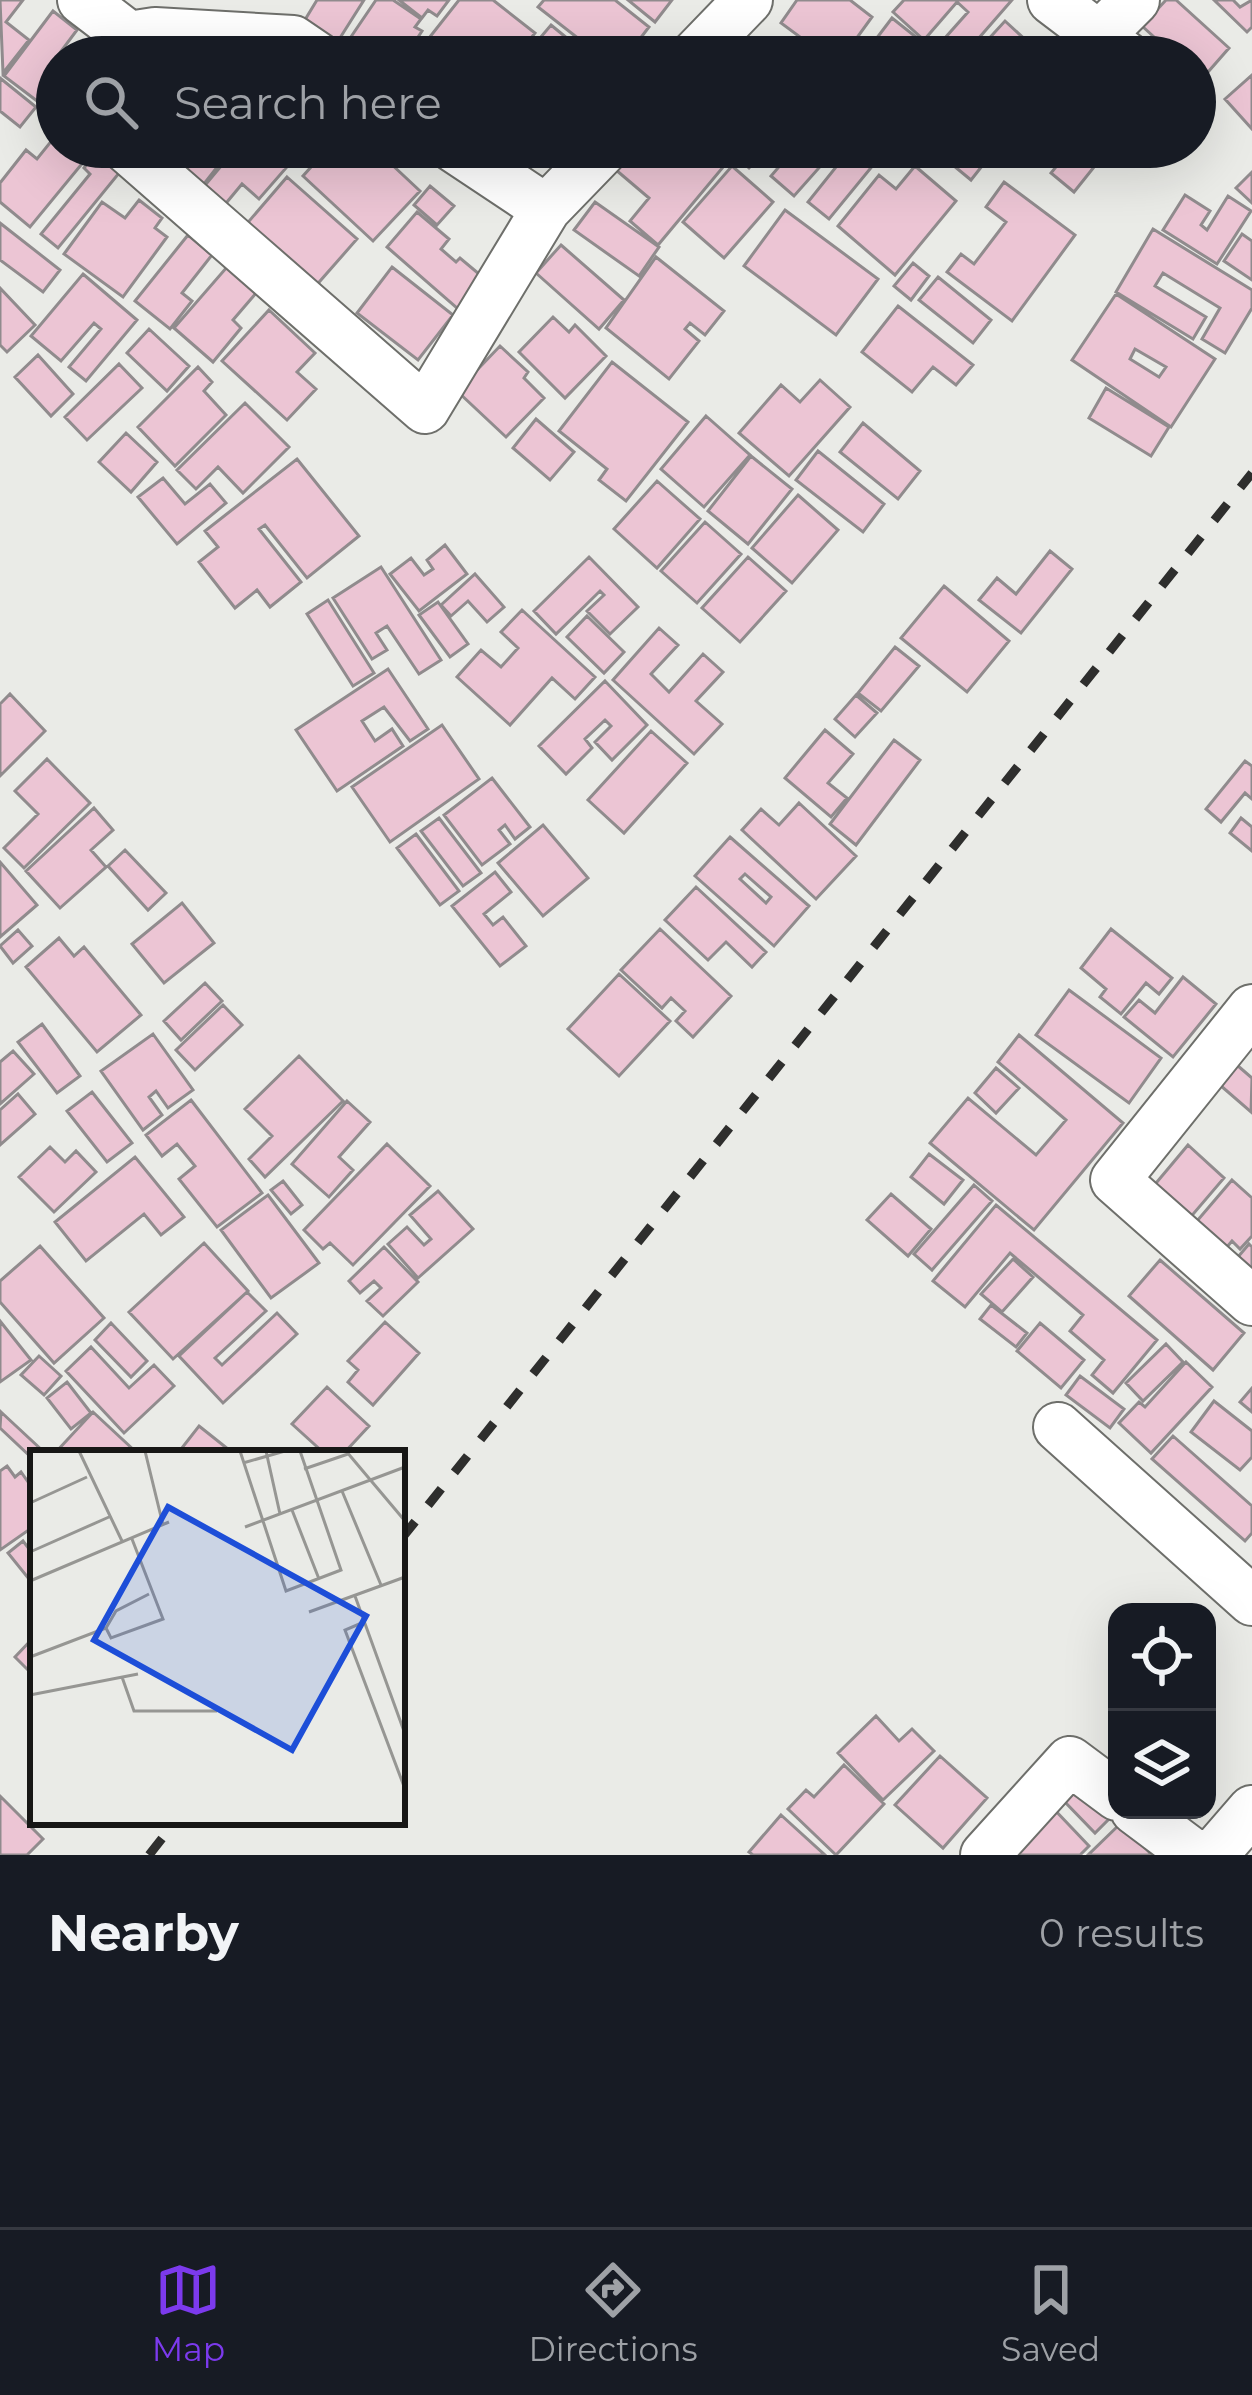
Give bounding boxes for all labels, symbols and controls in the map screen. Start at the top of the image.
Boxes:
search box [36,36,1216,168]
icon: search [78,69,144,135]
text: Search here [174,75,442,130]
inset map [30,1450,405,1825]
map controls [1108,1603,1216,1819]
button: locate [1108,1603,1216,1711]
button: layers [1108,1711,1216,1819]
text: Nearby [48,1902,239,1964]
text: 0 results [1039,1909,1204,1957]
tab: Map [152,2257,225,2369]
tab: Directions [529,2257,698,2369]
tab: Saved [1001,2257,1100,2369]

